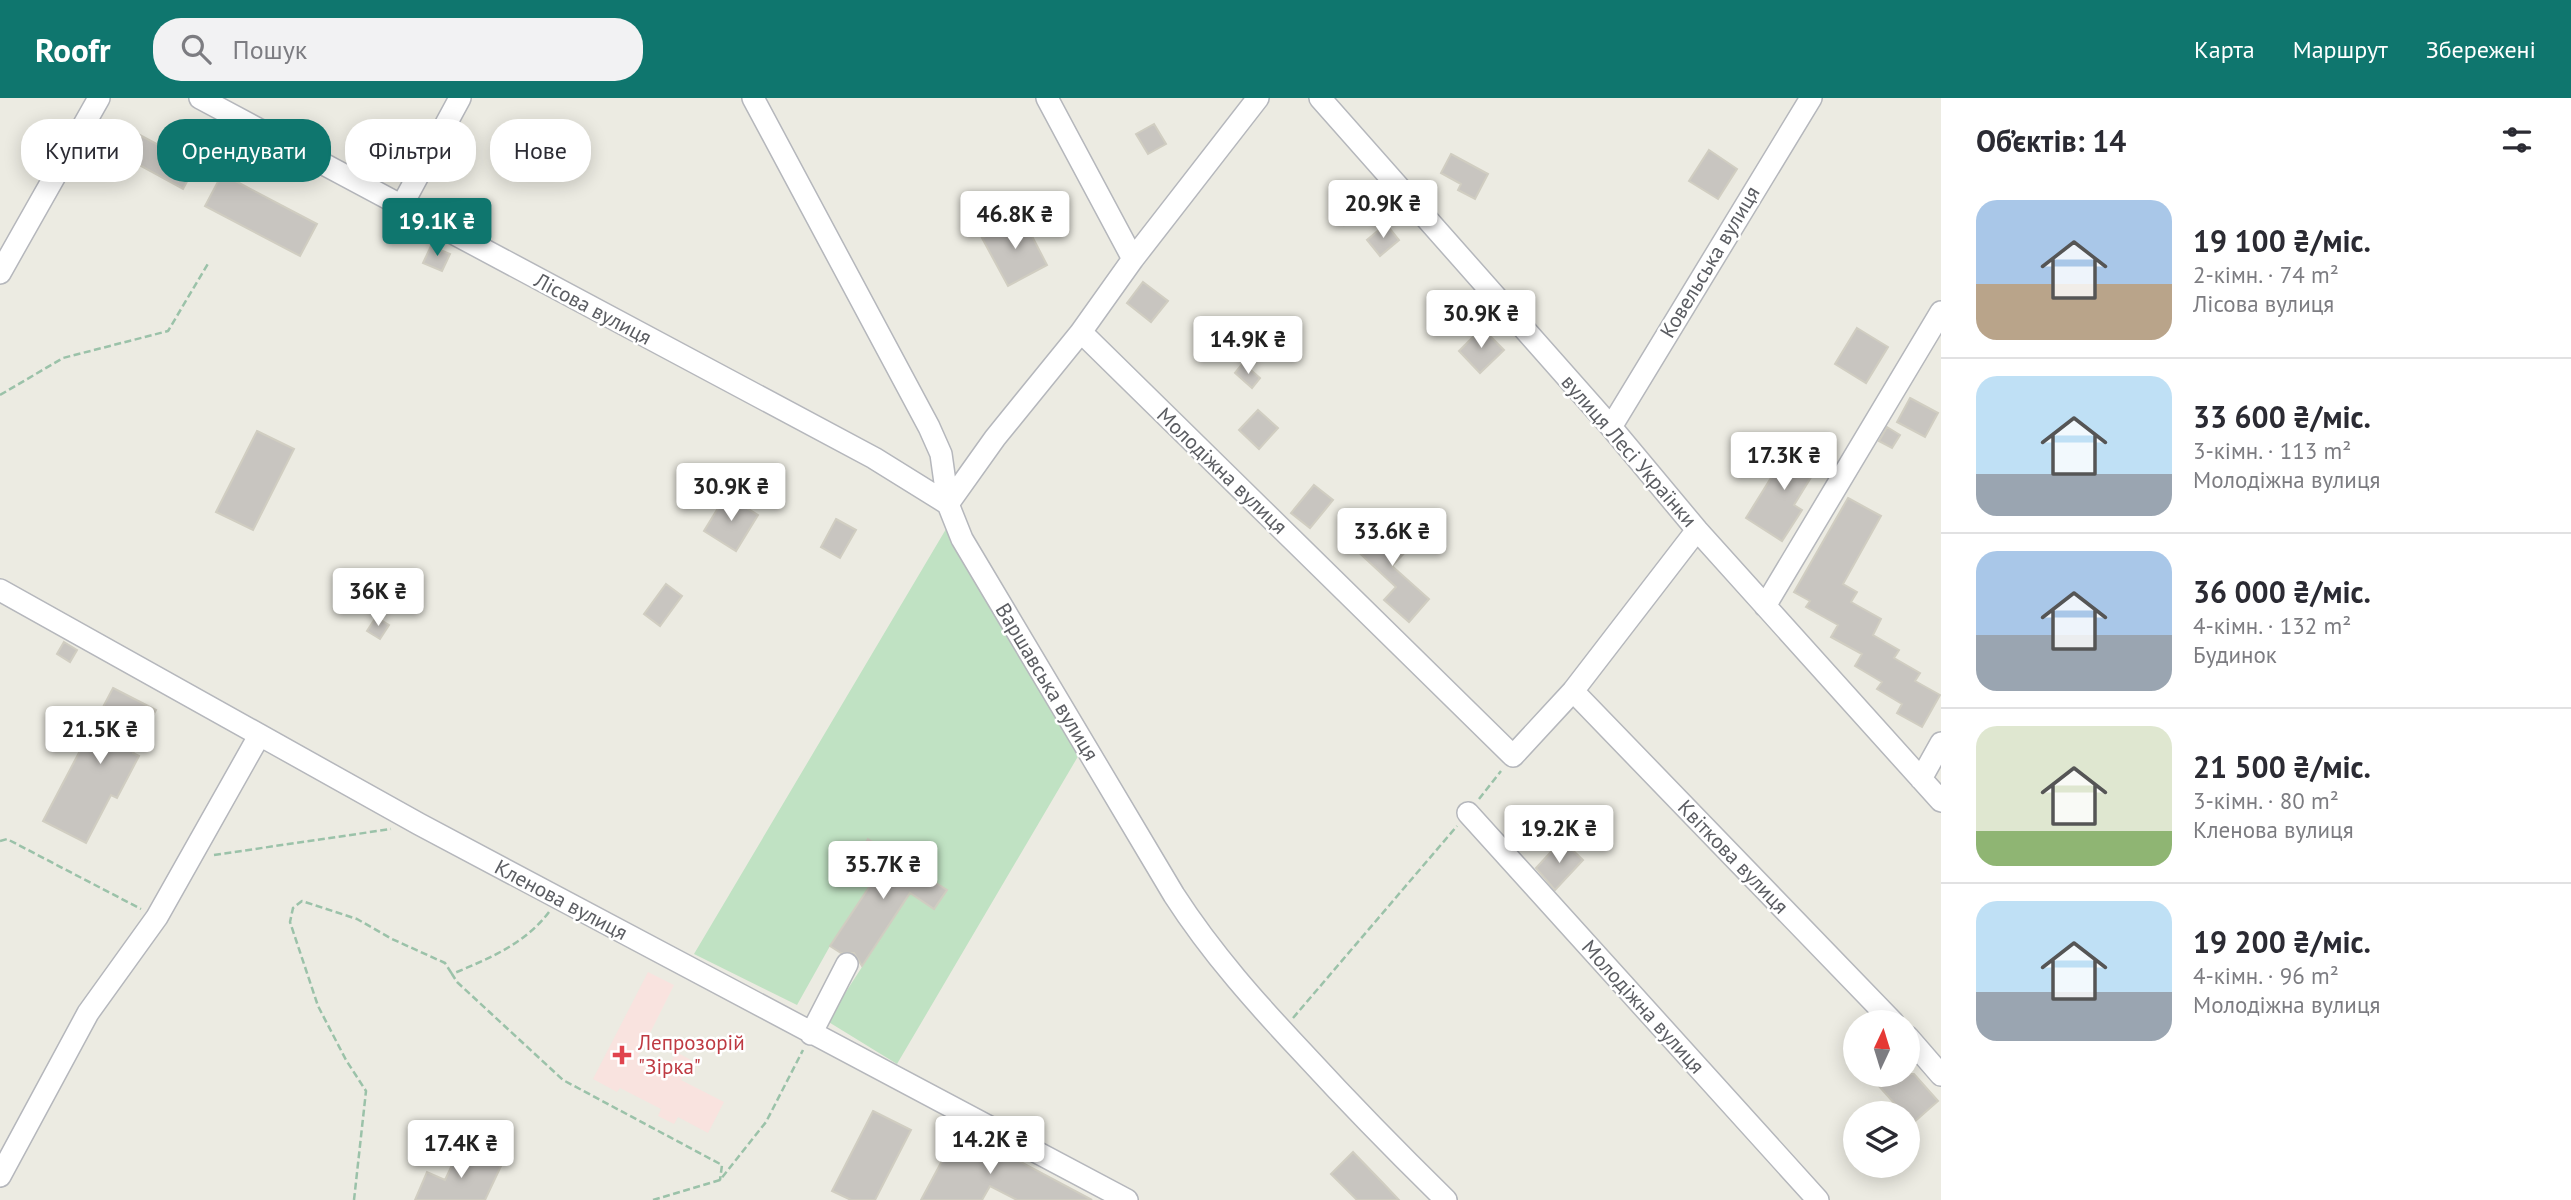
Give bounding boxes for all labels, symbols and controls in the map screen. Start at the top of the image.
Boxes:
search box [153,18,643,81]
text: Roofr [35,28,111,71]
icon: search [177,30,215,68]
text: Пошук [233,33,307,66]
text: Карта [2194,34,2255,65]
text: Маршрут [2293,34,2388,65]
text: Збережені [2426,34,2536,65]
chip: Купити [21,119,143,182]
chip: Орендувати [157,119,331,182]
chip: Фільтри [345,119,476,182]
chip: Нове [490,119,591,182]
text: Об’єктів: 14 [1976,121,2126,160]
icon: filters [2498,121,2536,159]
pin: 20.9K ₴ [1318,180,1448,240]
street label: Ковельська вулиця [1654,181,1765,343]
text: 20.9K ₴ [1344,188,1422,217]
pin: 46.8K ₴ [950,192,1080,251]
pin: 19.1K ₴ [372,198,502,258]
text: 46.8K ₴ [976,199,1054,228]
text: 19.1K ₴ [398,206,476,235]
text: 19 100 ₴/міс. [2193,221,2371,260]
icon: home [2032,228,2116,312]
text: 2-кімн. · 74 m² [2193,260,2339,289]
street label: Лісова вулиця [529,266,657,351]
text: Лісова вулиця [2193,289,2334,318]
pin: 30.9K ₴ [1416,290,1546,350]
text: 30.9K ₴ [1442,298,1520,327]
pin: 14.9K ₴ [1183,316,1313,376]
text: 14.9K ₴ [1209,324,1287,353]
street label: вулиця Лесі Українки [1556,369,1703,533]
text: 33 600 ₴/міс. [2193,397,2371,436]
street label: Молодіжна вулиця [1151,401,1293,540]
icon: home [2032,404,2116,488]
pin: 17.3K ₴ [1719,432,1849,492]
text: 3-кімн. · 113 m² [2193,436,2351,465]
text: 17.3K ₴ [1747,440,1821,469]
pin: 30.9K ₴ [666,464,796,523]
text: Молодіжна вулиця [2193,465,2380,494]
text: 30.9K ₴ [692,471,770,500]
pin: 33.6K ₴ [1327,508,1457,568]
text: 33.6K ₴ [1353,516,1431,545]
pin: 36K ₴ [329,568,427,628]
text: 36 000 ₴/міс. [2193,572,2371,611]
text: 36K ₴ [349,576,407,605]
icon: home [2032,579,2116,663]
street label: Варшавська вулиця [990,598,1105,765]
text: 4-кімн. · 132 m² [2193,611,2351,640]
text: Будинок [2193,640,2277,669]
pin: 21.5K ₴ [35,706,165,766]
text: 21.5K ₴ [61,714,139,743]
text: 21 500 ₴/міс. [2193,747,2371,786]
icon: home [2032,754,2116,838]
text: 3-кімн. · 80 m² [2193,786,2339,815]
street label: Квіткова вулиця [1672,794,1795,919]
pin: 19.2K ₴ [1494,806,1624,865]
text: 19.2K ₴ [1520,813,1598,842]
text: Кленова вулиця [2193,815,2354,844]
pin: 35.7K ₴ [818,842,948,901]
text: 35.7K ₴ [844,849,922,878]
street label: Кленова вулиця [490,853,632,946]
text: 19 200 ₴/міс. [2193,922,2371,961]
icon: home [2032,929,2116,1013]
street label: Молодіжна вулиця [1576,934,1711,1079]
text: 4-кімн. · 96 m² [2193,961,2339,990]
text: Молодіжна вулиця [2193,990,2380,1019]
north arrow [1843,1010,1920,1087]
map controls [1843,1010,1920,1178]
place label: Лепрозорій "Зірка" [637,1029,745,1080]
marker: Лепрозорій "Зірка" [612,1045,632,1065]
button: layers [1843,1101,1920,1178]
pin: 14.2K ₴ [925,1116,1055,1176]
pin: 17.4K ₴ [396,1121,526,1180]
text: 14.2K ₴ [951,1124,1029,1153]
text: 17.4K ₴ [424,1128,498,1157]

